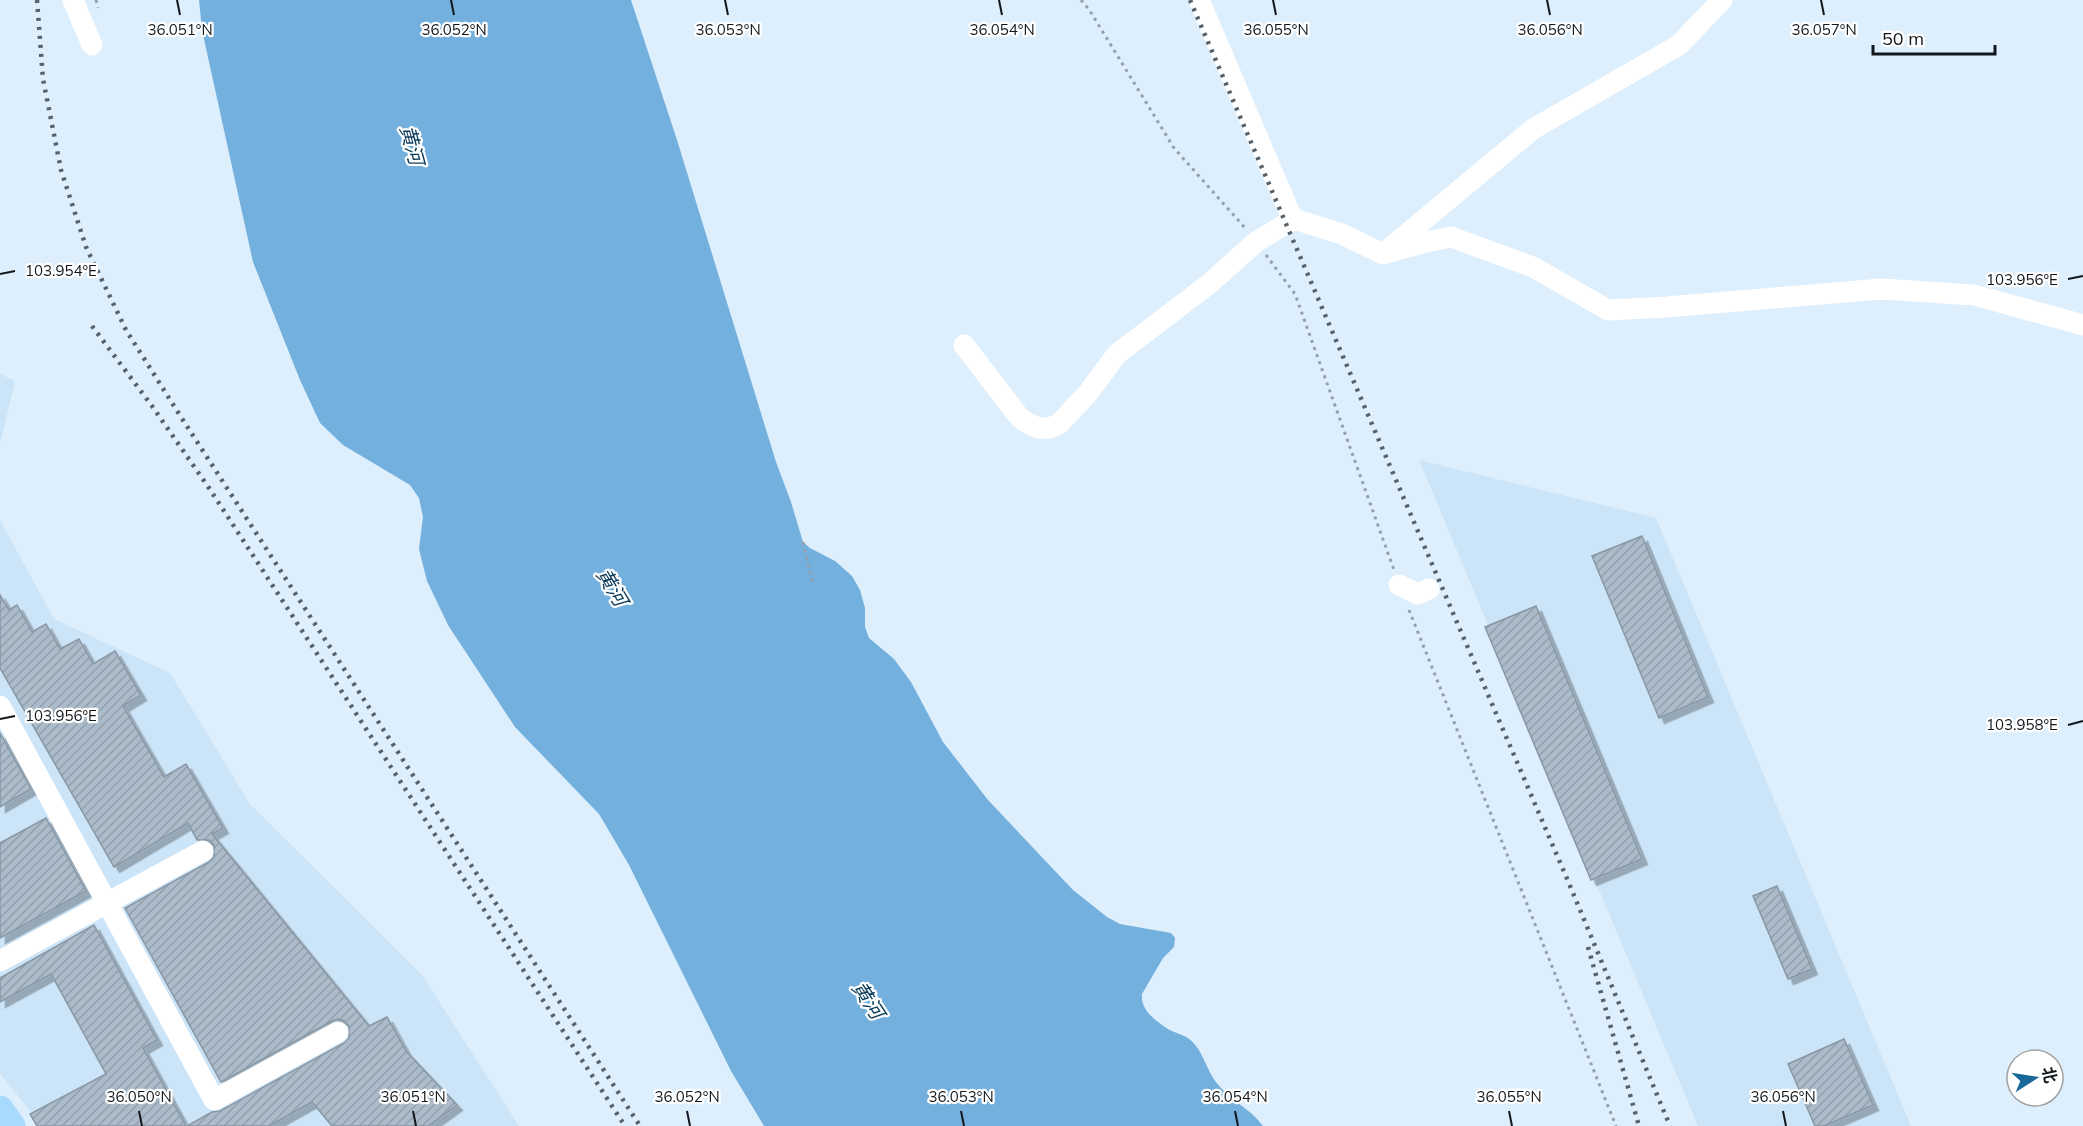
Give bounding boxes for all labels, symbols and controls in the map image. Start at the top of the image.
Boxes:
scale bar [1873,18,1994,56]
text: 36.051°N [147,20,213,39]
text: 36.052°N [421,20,487,39]
text: 36.053°N [695,20,761,39]
text: 36.054°N [969,20,1035,39]
text: 36.055°N [1243,20,1309,39]
text: 36.056°N [1517,20,1583,39]
text: 36.057°N [1791,20,1857,39]
text: 50 m [1882,27,1924,50]
water label: 黄河 [395,122,431,171]
text: 103.954°E [25,261,97,280]
text: 103.956°E [1986,270,2058,289]
water label: 黄河 [591,563,636,614]
text: 103.956°E [25,706,97,725]
text: 103.958°E [1986,715,2058,734]
water label: 黄河 [847,976,892,1027]
north arrow [2005,1048,2065,1108]
text: 北 [2038,1065,2061,1085]
text: 36.050°N [106,1087,172,1106]
text: 36.051°N [380,1087,446,1106]
text: 36.052°N [654,1087,720,1106]
text: 36.053°N [928,1087,994,1106]
text: 36.054°N [1202,1087,1268,1106]
text: 36.055°N [1476,1087,1542,1106]
text: 36.056°N [1750,1087,1816,1106]

